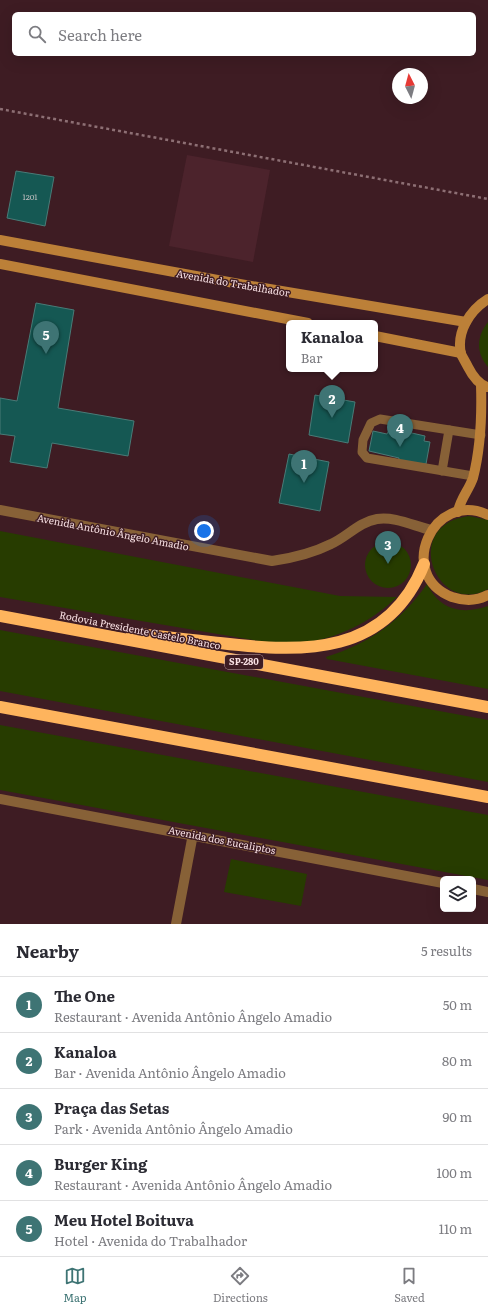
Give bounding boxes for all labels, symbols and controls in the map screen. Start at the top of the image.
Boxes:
search box [12,12,476,56]
icon: search [26,23,48,45]
text: Search here [58,23,142,46]
north arrow [392,68,428,104]
house number: 1201 [22,191,38,202]
street label: Avenida do Trabalhador [175,265,291,300]
popup [286,320,378,372]
pin: 5 [33,321,59,354]
text: Kanaloa [301,325,363,348]
text: Bar [301,348,322,367]
pin: 2 [319,385,345,418]
pin: 4 [387,414,413,447]
pin: 1 [291,450,317,483]
street label: Avenida Antônio Ângelo Amadio [36,509,190,554]
your location [194,521,214,541]
pin: 3 [375,531,401,564]
street label: Rodovia Presidente Castelo Branco [58,606,222,653]
road number: SP-280 [225,655,263,669]
street label: Avenida dos Eucaliptos [167,822,277,857]
map controls [440,876,476,912]
button: layers [440,876,476,912]
text: Nearby [16,938,79,963]
text: 5 results [421,941,472,960]
text: The One [54,984,115,1007]
text: 1 [26,995,32,1014]
text: 50 m [443,995,472,1014]
text: Restaurant · Avenida Antônio Ângelo Amadio [54,1007,332,1026]
text: Kanaloa [54,1040,117,1063]
text: 2 [26,1051,32,1070]
text: 80 m [442,1051,472,1070]
text: Bar · Avenida Antônio Ângelo Amadio [54,1063,286,1082]
text: Praça das Setas [54,1096,169,1119]
text: 3 [25,1107,33,1126]
text: 90 m [442,1107,472,1126]
text: Park · Avenida Antônio Ângelo Amadio [54,1119,293,1138]
text: Burger King [54,1152,147,1175]
text: 4 [25,1163,33,1182]
text: 100 m [436,1163,472,1182]
text: Restaurant · Avenida Antônio Ângelo Amadio [54,1175,332,1194]
text: Meu Hotel Boituva [54,1208,194,1231]
text: 5 [25,1219,33,1238]
text: 110 m [439,1219,472,1238]
text: Hotel · Avenida do Trabalhador [54,1231,247,1250]
tab: Map [63,1265,87,1305]
tab: Directions [213,1265,268,1305]
tab: Saved [394,1265,425,1305]

